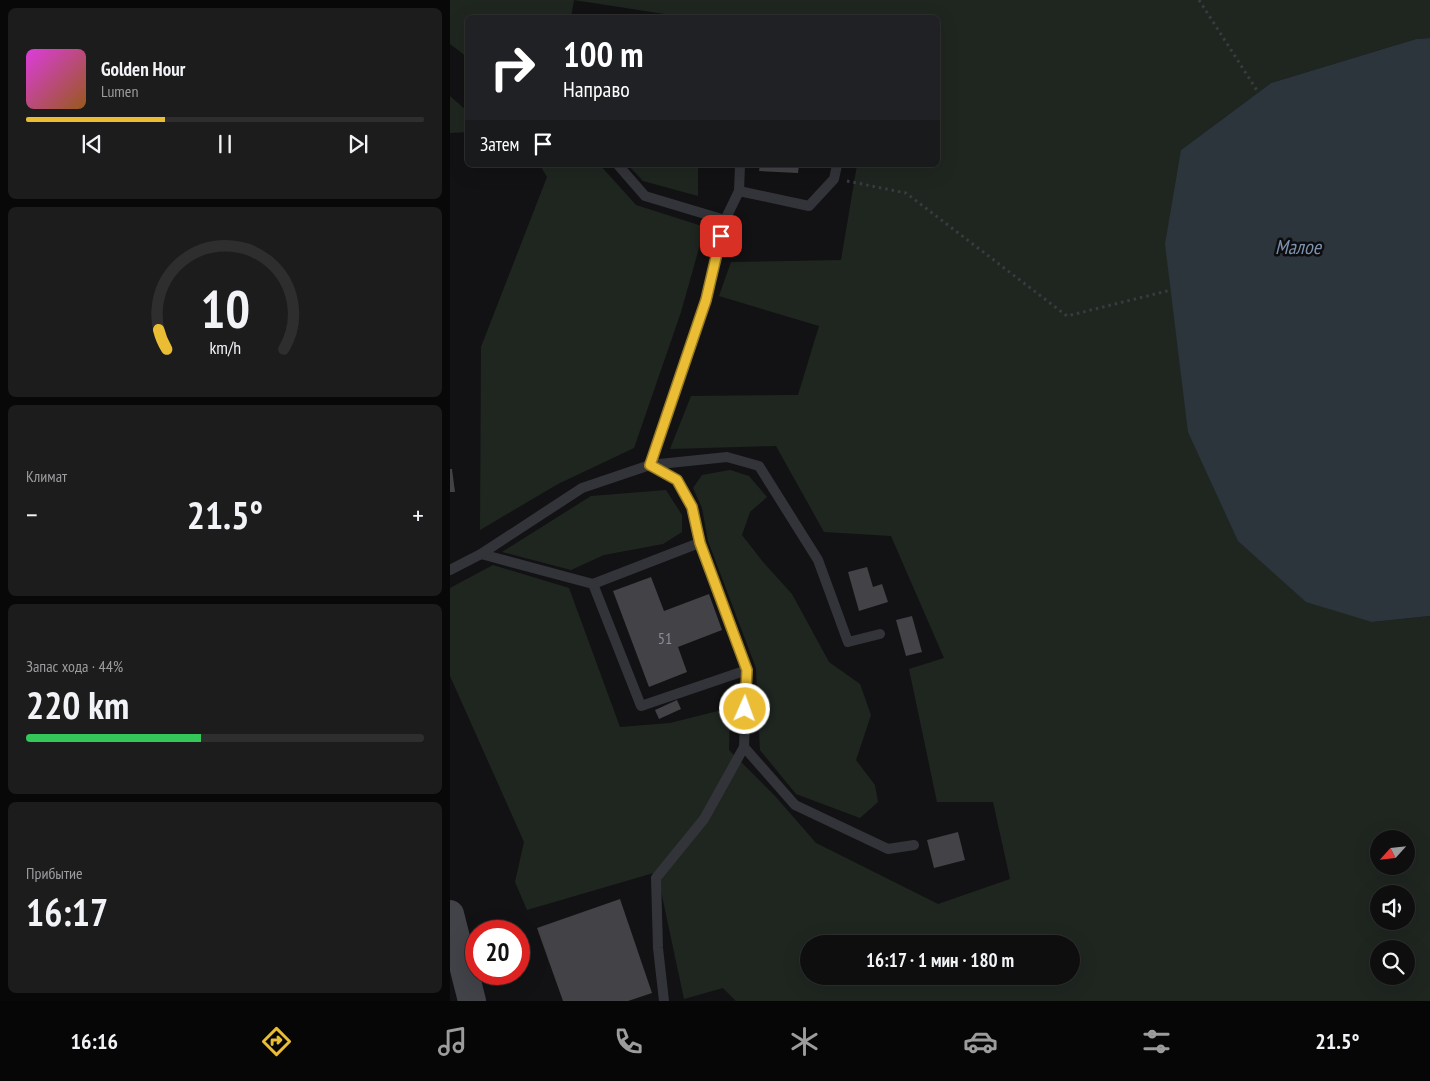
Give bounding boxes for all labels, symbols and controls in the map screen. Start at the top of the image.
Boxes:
text: 100 m [563,31,644,77]
icon: right [480,35,545,100]
text: Golden Hour [101,57,185,81]
text: Направо [563,75,630,103]
text: Lumen [101,81,138,101]
icon: previous [78,130,106,158]
icon: pause [211,130,239,158]
icon: next [344,130,372,158]
icon: arrive [529,130,557,158]
text: Затем [480,132,519,156]
pin [700,215,742,257]
icon: arrive [707,222,735,250]
water label: Малое [1275,234,1323,260]
text: 10 [200,275,250,342]
text: km/h [209,336,241,359]
text: Климат [26,466,67,486]
text: 21.5° [187,490,263,539]
text: − [26,496,38,533]
text: + [412,496,424,533]
house number: 51 [658,628,672,648]
text: Запас хода · 44% [26,656,123,676]
text: 220 km [26,680,129,729]
position arrow [718,682,770,734]
north arrow [1370,830,1415,875]
map controls [1370,830,1415,985]
text: Прибытие [26,863,83,883]
button: sound [1370,885,1415,930]
text: 16:17 [26,887,108,936]
speed limit sign: 20 [465,920,530,985]
button: search [1370,940,1415,985]
text: 16:17 · 1 мин · 180 m [866,948,1014,972]
icon: directions [259,1024,294,1059]
icon: music [435,1024,470,1059]
icon: phone [611,1024,646,1059]
icon: climate [787,1024,822,1059]
icon: car [963,1024,998,1059]
icon: filters [1139,1024,1174,1059]
text: 16:16 [71,1027,118,1055]
text: 21.5° [1315,1027,1359,1055]

